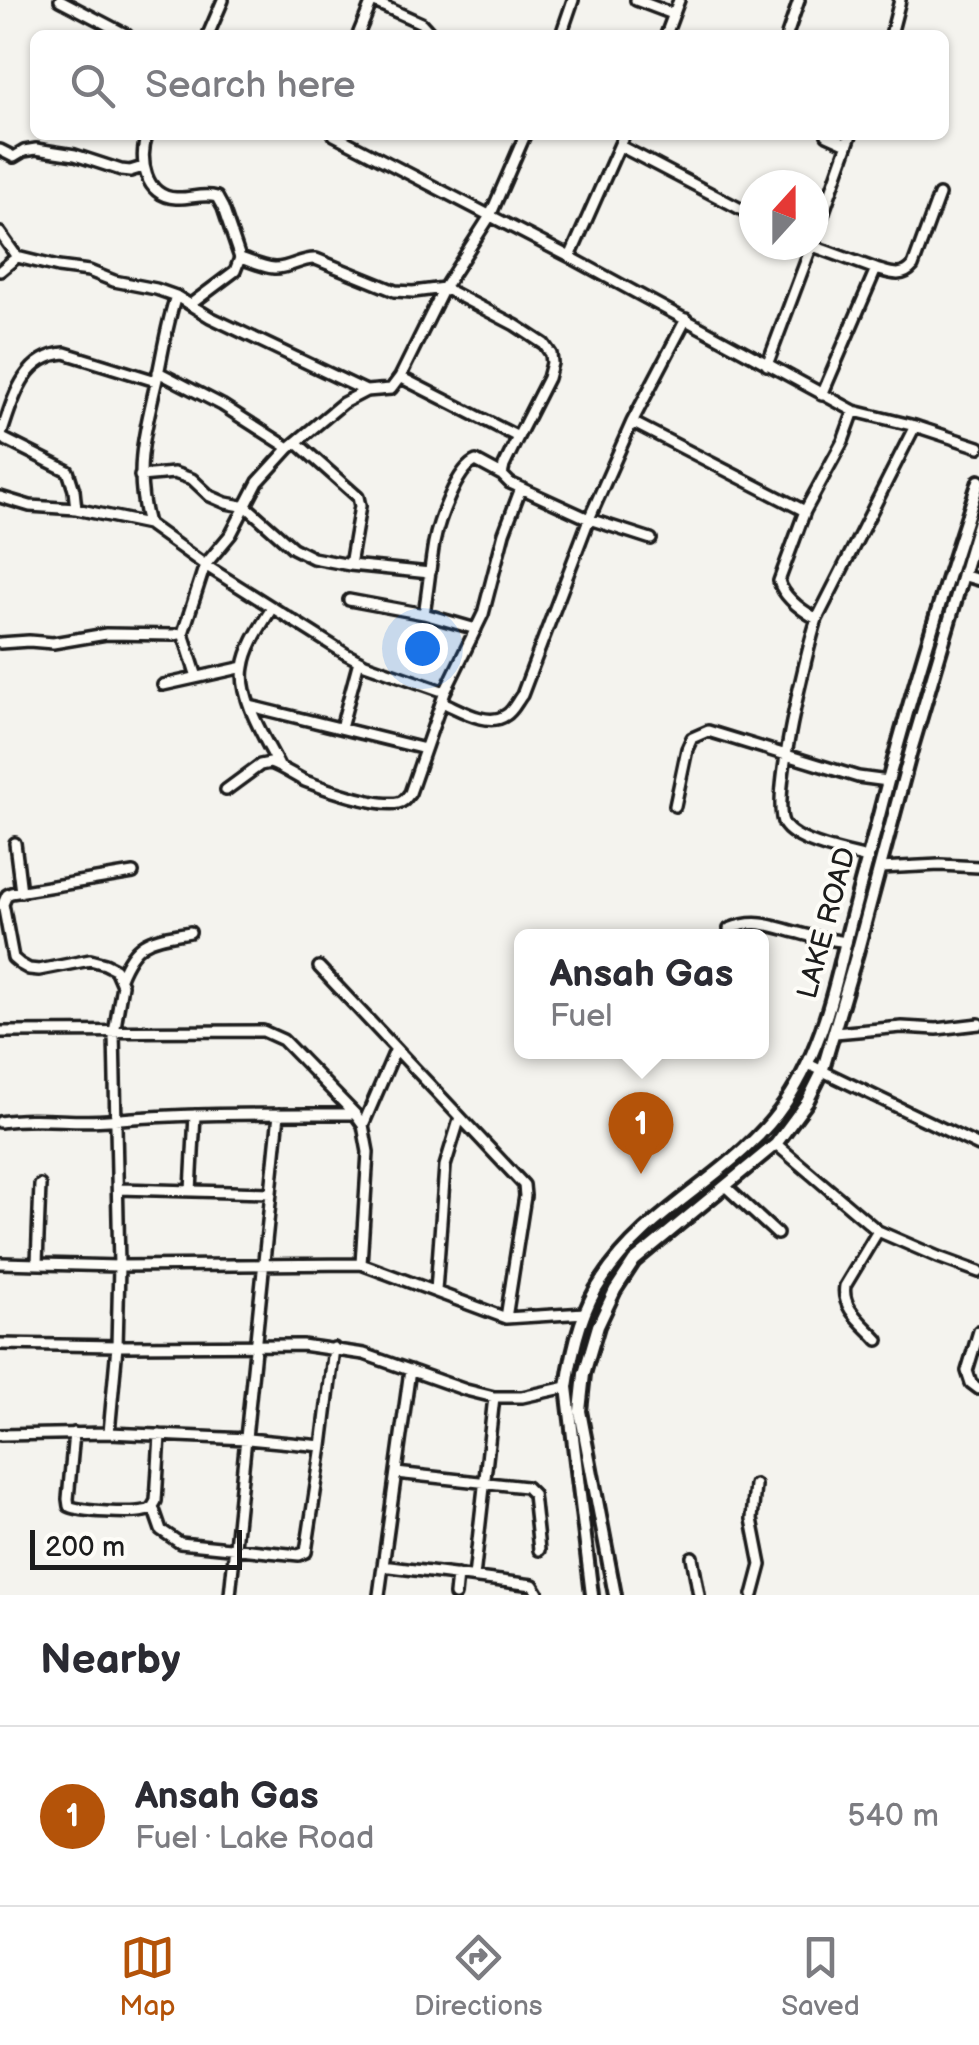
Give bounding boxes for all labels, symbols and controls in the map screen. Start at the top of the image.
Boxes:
search box [30,30,949,140]
icon: search [65,58,120,113]
text: Search here [145,63,356,108]
north arrow [739,170,829,260]
your location [397,623,448,674]
street label: LAKE ROAD [791,844,863,1002]
popup [514,929,769,1059]
text: Ansah Gas [550,952,733,997]
text: Fuel [550,997,612,1036]
pin: 1 [608,1092,674,1174]
scale bar [30,1525,242,1570]
text: 200 m [45,1531,125,1564]
text: Nearby [40,1635,180,1686]
text: Ansah Gas [135,1774,319,1819]
text: 1 [66,1797,79,1836]
text: 540 m [847,1797,939,1836]
text: Fuel · Lake Road [135,1819,374,1858]
tab: Map [119,1930,176,2023]
tab: Directions [414,1930,543,2023]
tab: Saved [781,1930,860,2023]

